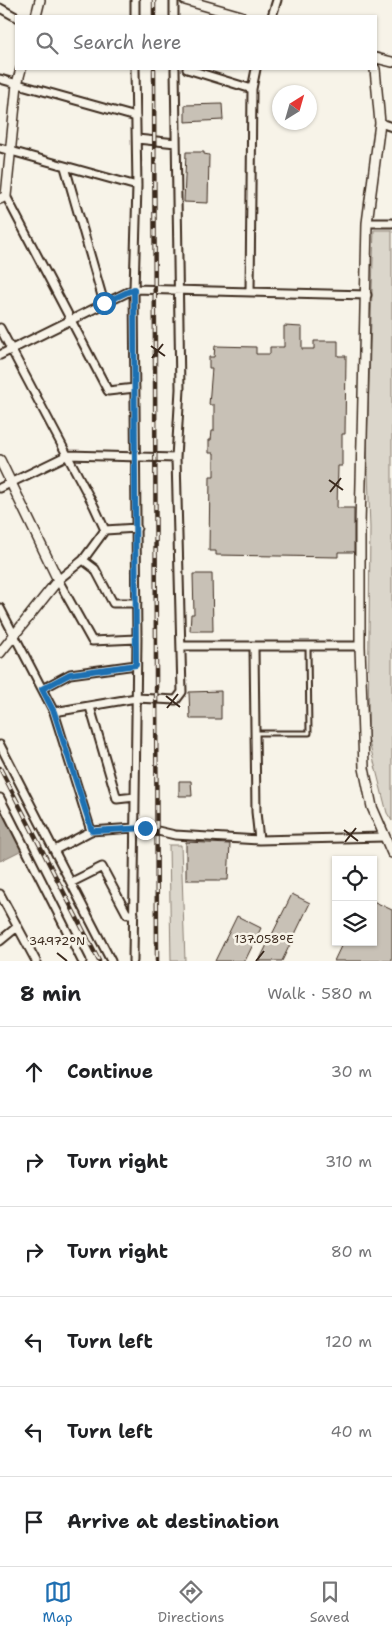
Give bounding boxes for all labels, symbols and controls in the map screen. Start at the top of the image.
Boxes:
search box [15,15,377,70]
icon: search [33,29,61,57]
text: Search here [73,30,182,55]
north arrow [272,85,317,130]
route start [93,292,116,315]
route end [134,817,157,840]
map controls [332,856,377,946]
button: locate [332,856,377,901]
button: layers [332,901,377,946]
text: 137.058°E [234,931,294,947]
text: 34.972°N [29,933,85,949]
text: 8 min [20,980,81,1008]
text: Walk · 580 m [267,983,372,1004]
icon: ahead [20,1058,48,1086]
text: Continue [67,1059,153,1084]
text: 30 m [331,1061,372,1082]
icon: right [20,1148,48,1176]
text: Turn right [67,1149,168,1174]
text: 310 m [325,1151,372,1172]
icon: right [20,1238,48,1266]
text: Turn right [67,1239,168,1264]
text: 80 m [331,1241,372,1262]
icon: left [20,1328,48,1356]
text: Turn left [67,1329,153,1354]
text: 120 m [325,1331,372,1352]
icon: left [20,1418,48,1446]
text: Turn left [67,1419,153,1444]
text: 40 m [330,1421,372,1442]
icon: arrive [20,1508,48,1536]
text: Arrive at destination [67,1509,279,1534]
tab: Map [43,1578,73,1626]
tab: Directions [158,1578,224,1626]
tab: Saved [310,1578,349,1626]

